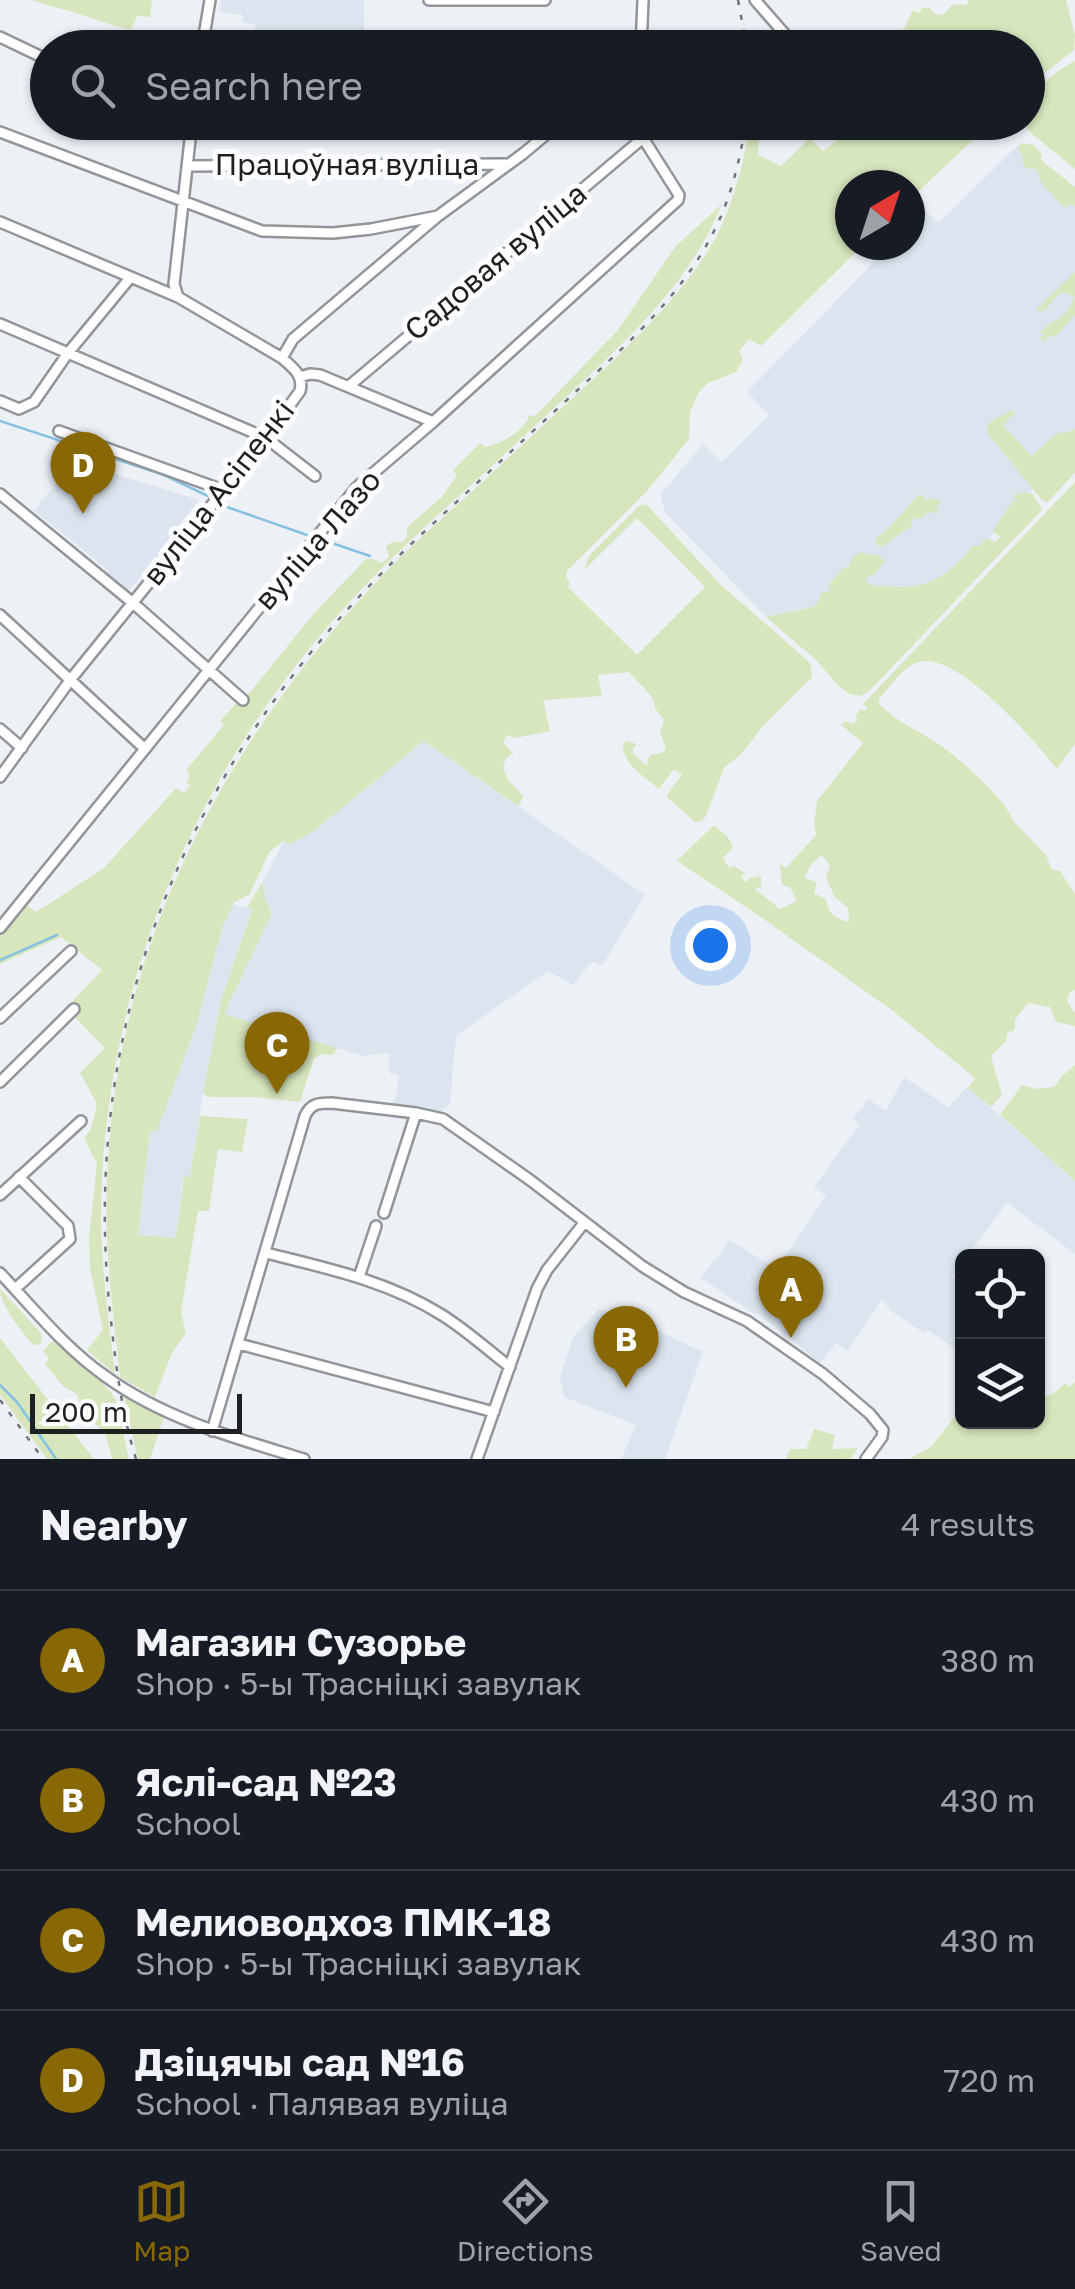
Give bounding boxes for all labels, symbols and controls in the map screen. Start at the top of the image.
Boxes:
search box [30,30,1045,140]
icon: search [65,58,120,113]
text: Search here [145,63,363,108]
street label: Працоўная вуліца [215,146,479,182]
north arrow [835,170,925,260]
street label: Садовая вуліца [397,175,593,348]
street label: вуліца Асіпенкі [135,393,302,592]
pin: D [51,432,116,514]
street label: вуліца Лазо [247,462,388,617]
your location [685,920,736,971]
pin: C [244,1012,310,1094]
map controls [955,1249,1045,1429]
button: locate [955,1249,1045,1339]
pin: A [758,1256,824,1338]
pin: B [594,1306,658,1388]
button: layers [955,1339,1045,1429]
scale bar [30,1389,242,1434]
text: 200 m [45,1395,128,1428]
text: Nearby [40,1499,188,1549]
text: 4 results [901,1505,1035,1543]
text: Магазин Сузорье [135,1619,466,1664]
text: A [61,1641,84,1679]
text: 380 m [941,1641,1035,1679]
text: Shop · 5-ы Трасніцкі завулак [135,1664,582,1702]
text: Яслі-сад №23 [135,1759,397,1804]
text: B [61,1781,84,1819]
text: 430 m [941,1781,1035,1819]
text: School [135,1804,241,1842]
text: Мелиоводхоз ПМК-18 [135,1899,552,1944]
text: C [61,1921,84,1959]
text: 430 m [941,1921,1035,1959]
text: Shop · 5-ы Трасніцкі завулак [135,1944,582,1982]
text: Дзіцячы сад №16 [135,2039,465,2084]
text: D [61,2061,84,2099]
text: 720 m [943,2061,1035,2099]
text: School · Палявая вуліца [135,2084,509,2122]
tab: Map [133,2174,190,2267]
tab: Directions [457,2174,594,2267]
tab: Saved [860,2174,942,2267]

